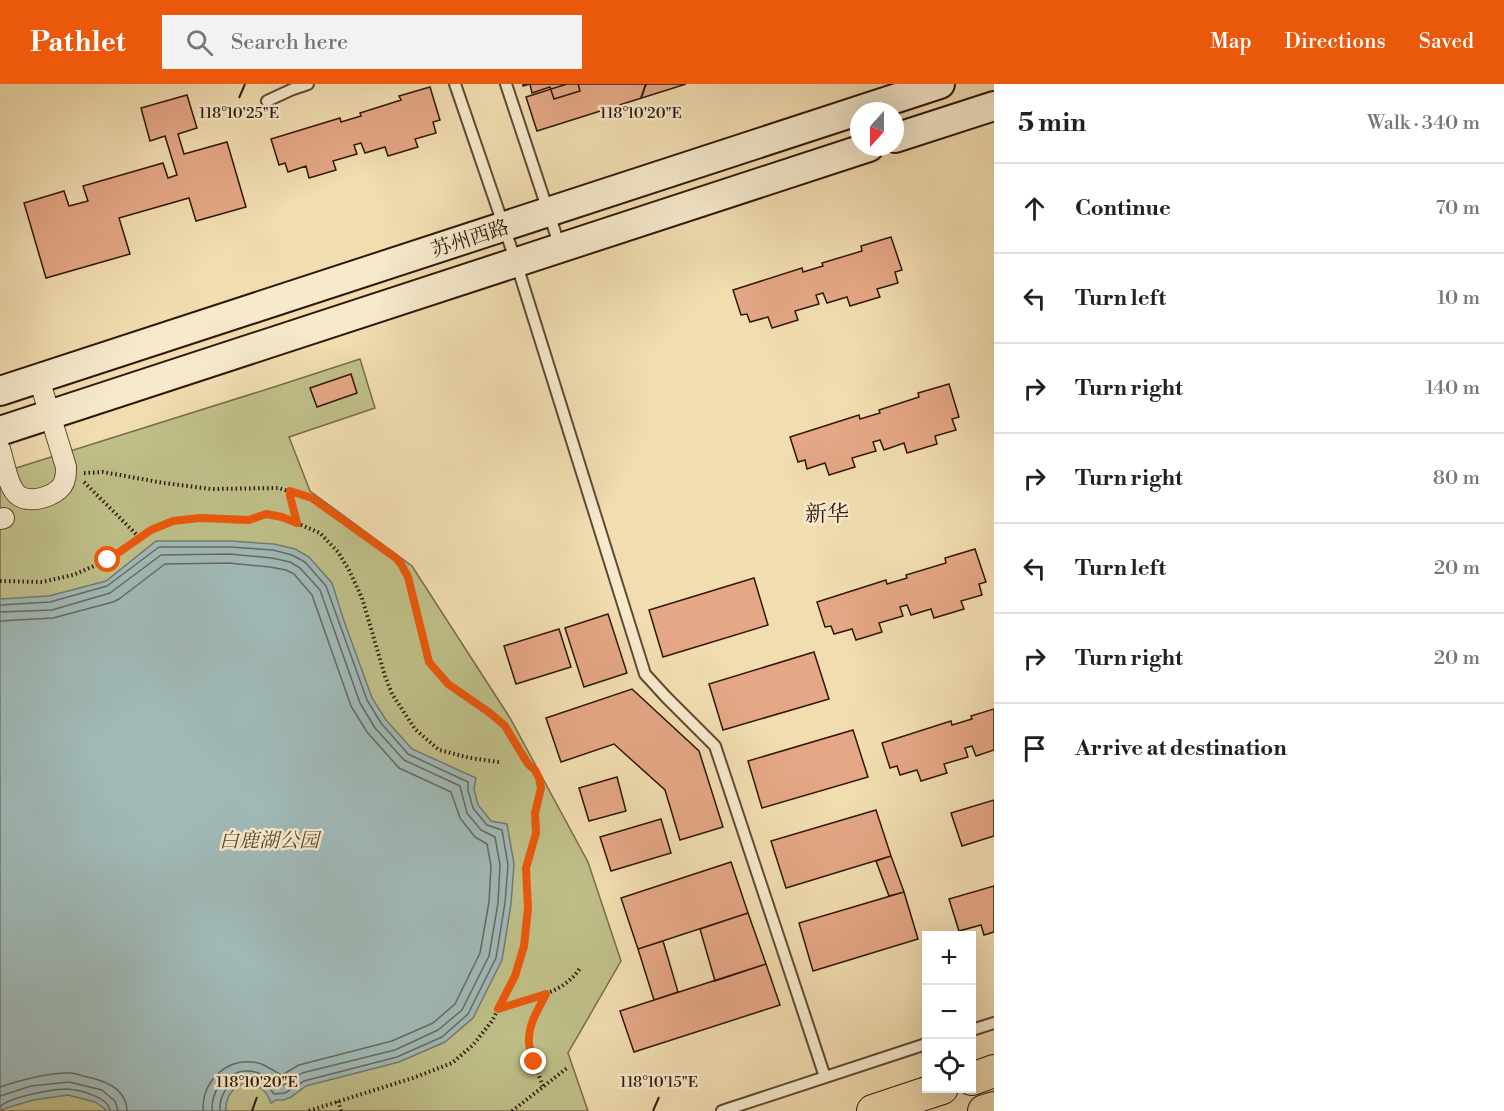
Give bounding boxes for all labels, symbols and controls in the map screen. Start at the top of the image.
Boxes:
search box [162,15,582,69]
text: Pathlet [30,25,126,60]
icon: search [183,26,216,59]
text: Search here [231,29,348,56]
text: Map [1210,29,1252,55]
text: Directions [1285,29,1386,55]
text: Saved [1419,29,1474,55]
north arrow [850,102,904,156]
text: 118°10'25"E [199,104,279,123]
text: 118°10'20"E [600,104,682,123]
text: 5 min [1018,107,1086,139]
text: Walk · 340 m [1367,111,1480,136]
icon: ahead [1018,192,1051,225]
text: Continue [1075,195,1171,222]
text: 70 m [1436,196,1480,221]
street label: 苏州西路 [429,215,512,264]
icon: left [1018,282,1051,315]
text: Turn left [1075,285,1166,312]
text: 10 m [1437,286,1480,311]
icon: right [1018,372,1051,405]
text: Turn right [1075,375,1183,402]
text: 140 m [1425,376,1480,401]
icon: right [1018,462,1051,495]
text: Turn right [1075,465,1183,492]
text: 80 m [1433,466,1480,491]
district label: 新华 [805,501,849,528]
route start [94,546,120,572]
icon: left [1018,552,1051,585]
text: Turn left [1075,555,1166,582]
text: 20 m [1434,556,1480,581]
icon: right [1018,642,1051,675]
text: Turn right [1075,645,1183,672]
text: 20 m [1434,646,1480,671]
icon: arrive [1018,732,1051,765]
text: Arrive at destination [1075,735,1287,762]
park label: 白鹿湖公园 [219,829,322,854]
map controls [922,931,976,1093]
button: + [922,931,976,985]
button: − [922,985,976,1039]
button: locate [922,1039,976,1093]
route end [520,1048,546,1074]
text: 118°10'20"E [216,1073,298,1092]
text: 118°10'15"E [620,1073,698,1092]

